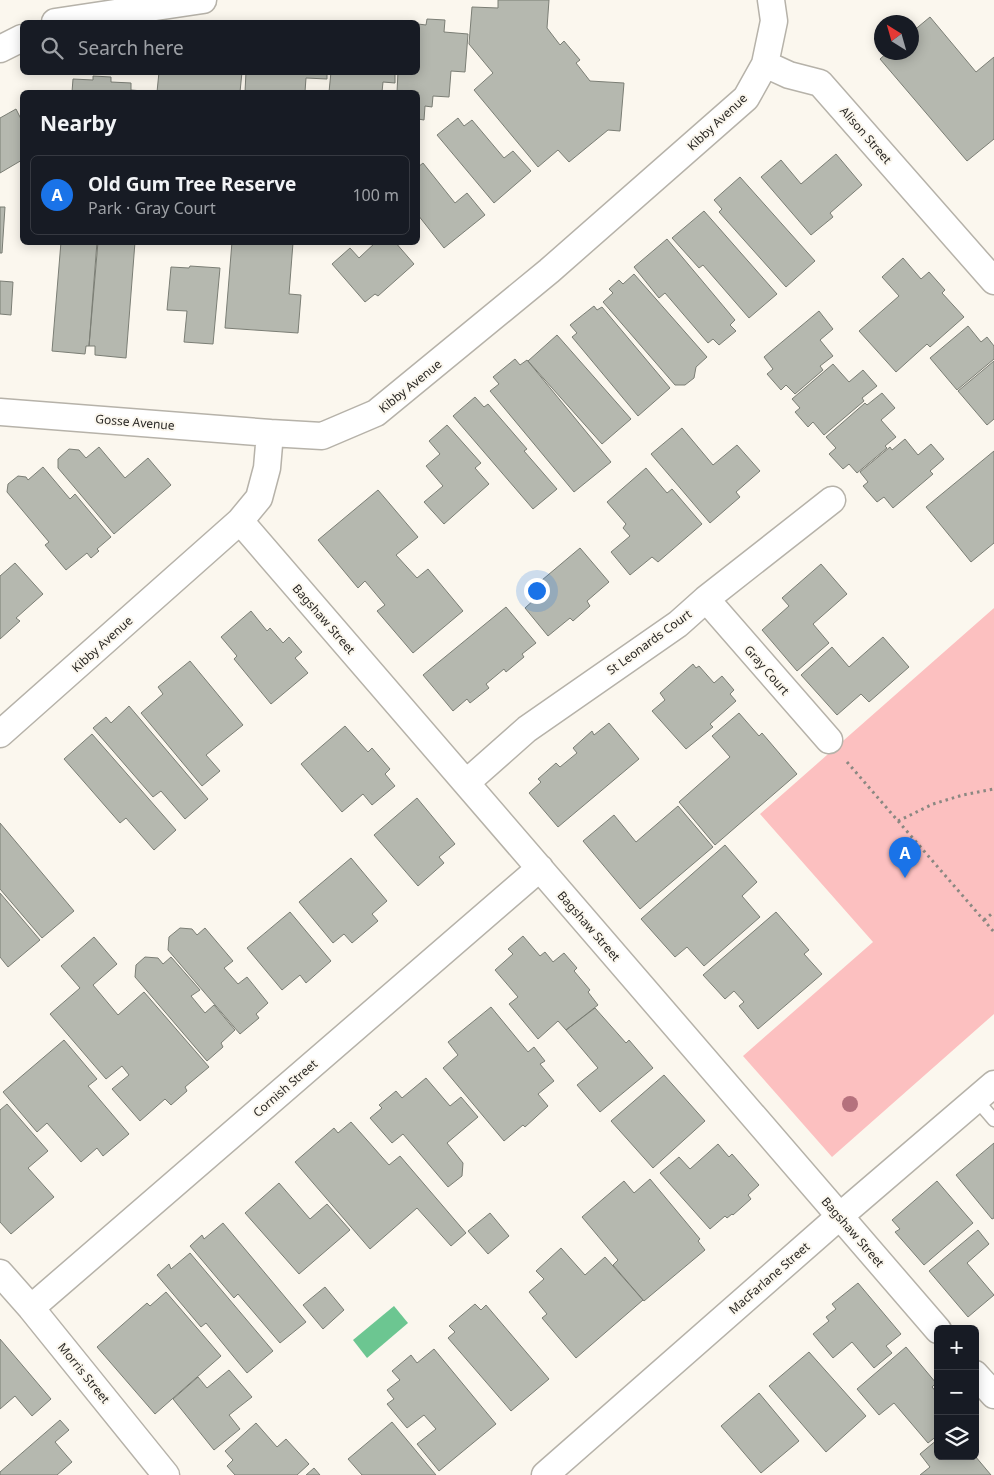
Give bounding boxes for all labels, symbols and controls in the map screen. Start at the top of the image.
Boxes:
north arrow [874,15,919,60]
search box [20,20,420,75]
icon: search [38,34,66,62]
text: Search here [78,35,184,61]
street label: Kibby Avenue [683,90,751,154]
street label: Alison Street [836,103,896,168]
text: Nearby [40,109,116,137]
text: Old Gum Tree Reserve [88,171,296,197]
text: A [51,184,63,206]
text: 100 m [352,184,399,206]
text: Park · Gray Court [88,197,216,219]
street label: Kibby Avenue [375,355,445,417]
street label: Gosse Avenue [95,410,176,434]
your location [524,578,550,604]
street label: Bagshaw Street [289,580,360,658]
street label: St Leonards Court [603,605,695,679]
street label: Kibby Avenue [68,612,136,676]
street label: Gray Court [741,641,794,699]
pin: A [889,837,921,878]
street label: Bagshaw Street [554,887,625,965]
street label: Cornish Street [249,1055,321,1121]
street label: Bagshaw Street [818,1193,889,1271]
street label: MacFarlane Street [725,1238,814,1318]
map controls [934,1325,979,1460]
button: + [934,1325,979,1370]
street label: Morris Street [54,1339,114,1407]
button: − [934,1370,979,1415]
button: layers [934,1415,979,1460]

